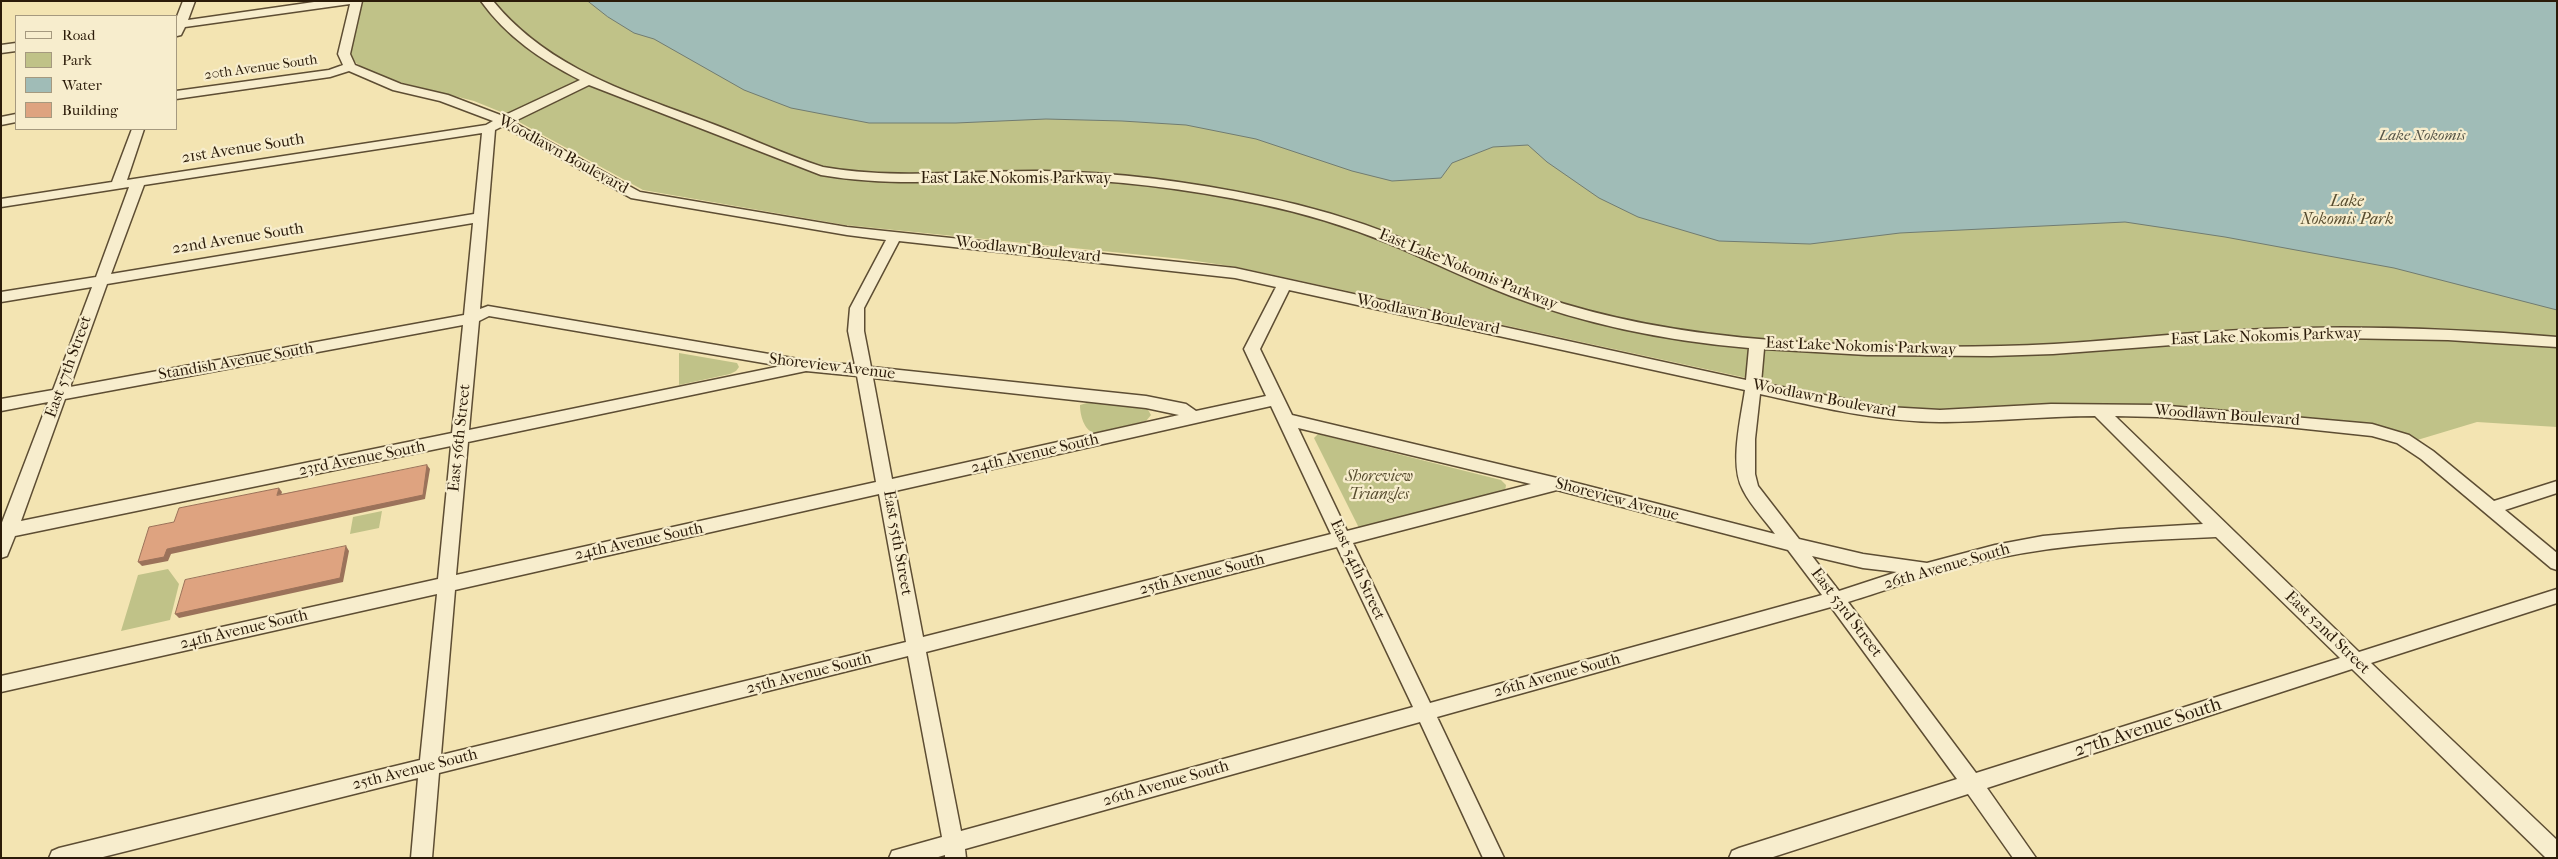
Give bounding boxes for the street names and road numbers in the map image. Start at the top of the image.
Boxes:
street label: 20th Avenue South [203,52,319,84]
street label: Woodlawn Boulevard [495,111,631,199]
street label: 21st Avenue South [180,130,306,168]
street label: East Lake Nokomis Parkway [920,169,1112,189]
street label: 22nd Avenue South [171,219,305,259]
street label: East Lake Nokomis Parkway [1376,225,1560,315]
street label: Woodlawn Boulevard [954,233,1102,267]
street label: Woodlawn Boulevard [1355,290,1501,340]
street label: East 57th Street [42,313,96,421]
street label: East Lake Nokomis Parkway [2170,324,2362,350]
street label: East Lake Nokomis Parkway [1765,334,1957,360]
street label: Standish Avenue South [157,339,315,385]
street label: Shoreview Avenue [768,350,896,384]
street label: Woodlawn Boulevard [1751,376,1897,422]
street label: East 56th Street [445,383,475,493]
street label: Woodlawn Boulevard [2154,401,2300,431]
street label: 24th Avenue South [969,430,1101,478]
street label: 23rd Avenue South [297,437,427,481]
street label: Shoreview Avenue [1553,474,1681,526]
street label: East 55th Street [878,489,916,597]
street label: East 54th Street [1325,517,1389,623]
street label: 24th Avenue South [573,519,705,565]
street label: 26th Avenue South [1882,540,2012,594]
street label: 25th Avenue South [1137,550,1267,600]
street label: East 53rd Street [1806,565,1886,661]
street label: East 52nd Street [2280,588,2374,678]
street label: 24th Avenue South [178,606,310,654]
street label: 25th Avenue South [744,649,874,699]
street label: 26th Avenue South [1492,650,1622,702]
street label: 27th Avenue South [2072,693,2224,763]
street label: 25th Avenue South [350,745,480,795]
street label: 26th Avenue South [1101,757,1231,811]

